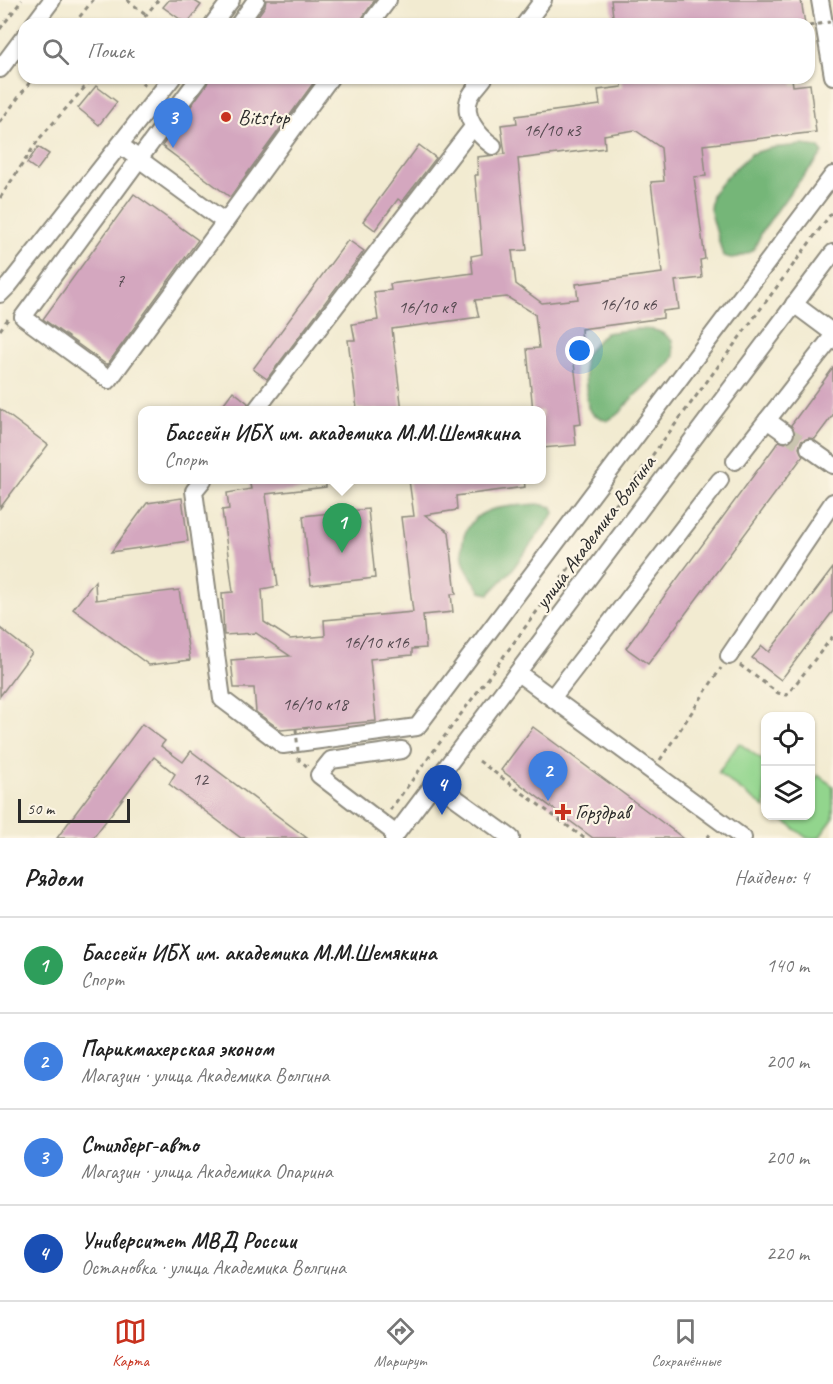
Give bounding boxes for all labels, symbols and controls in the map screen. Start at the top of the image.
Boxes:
search box [18,18,815,84]
icon: search [39,35,72,68]
text: Поиск [87,37,133,65]
pin: 3 [154,98,192,148]
place label: Bitstop [238,104,291,130]
marker: Bitstop [219,110,233,124]
house number: 16/10 к3 [523,119,583,141]
house number: 7 [116,270,125,292]
house number: 16/10 к6 [599,293,658,315]
house number: 16/10 к9 [398,296,458,318]
your location [565,336,594,365]
popup [138,406,546,484]
text: Бассейн ИБХ им. академика М.М.Шемякина [164,419,520,447]
text: Спорт [164,447,207,472]
street label: улица Академика Волгина [528,449,662,615]
pin: 1 [322,504,362,553]
house number: 16/10 к16 [343,631,410,653]
house number: 16/10 к18 [282,693,350,715]
map controls [761,712,815,820]
button: locate [761,712,815,766]
pin: 2 [528,752,568,801]
pin: 4 [422,766,462,815]
button: layers [761,766,815,820]
house number: 12 [192,768,210,790]
scale bar [18,796,130,824]
text: 50 m [27,799,54,819]
place label: Горздрав [575,799,634,825]
marker: Горздрав [556,805,570,819]
text: Рядом [24,861,82,894]
text: Найдено: 4 [734,865,809,890]
text: Бассейн ИБХ им. академика М.М.Шемякина [81,939,436,967]
text: 1 [39,953,48,978]
text: 140 m [766,953,809,978]
text: Спорт [81,967,124,992]
text: Парикмахерская эконом [81,1035,273,1063]
text: 2 [39,1049,48,1074]
text: 200 m [766,1049,809,1074]
text: Магазин · улица Академика Волгина [81,1063,329,1088]
text: Стилберг-авто [81,1131,199,1159]
text: 3 [39,1145,48,1170]
text: 200 m [766,1145,809,1170]
text: Магазин · улица Академика Опарина [81,1159,332,1184]
text: Университет МВД России [81,1227,296,1255]
text: 4 [39,1241,48,1266]
text: 220 m [766,1241,809,1266]
text: Остановка · улица Академика Волгина [81,1255,346,1280]
tab: Карта [112,1315,149,1371]
tab: Маршрут [374,1315,426,1371]
tab: Сохранённые [651,1315,721,1371]

